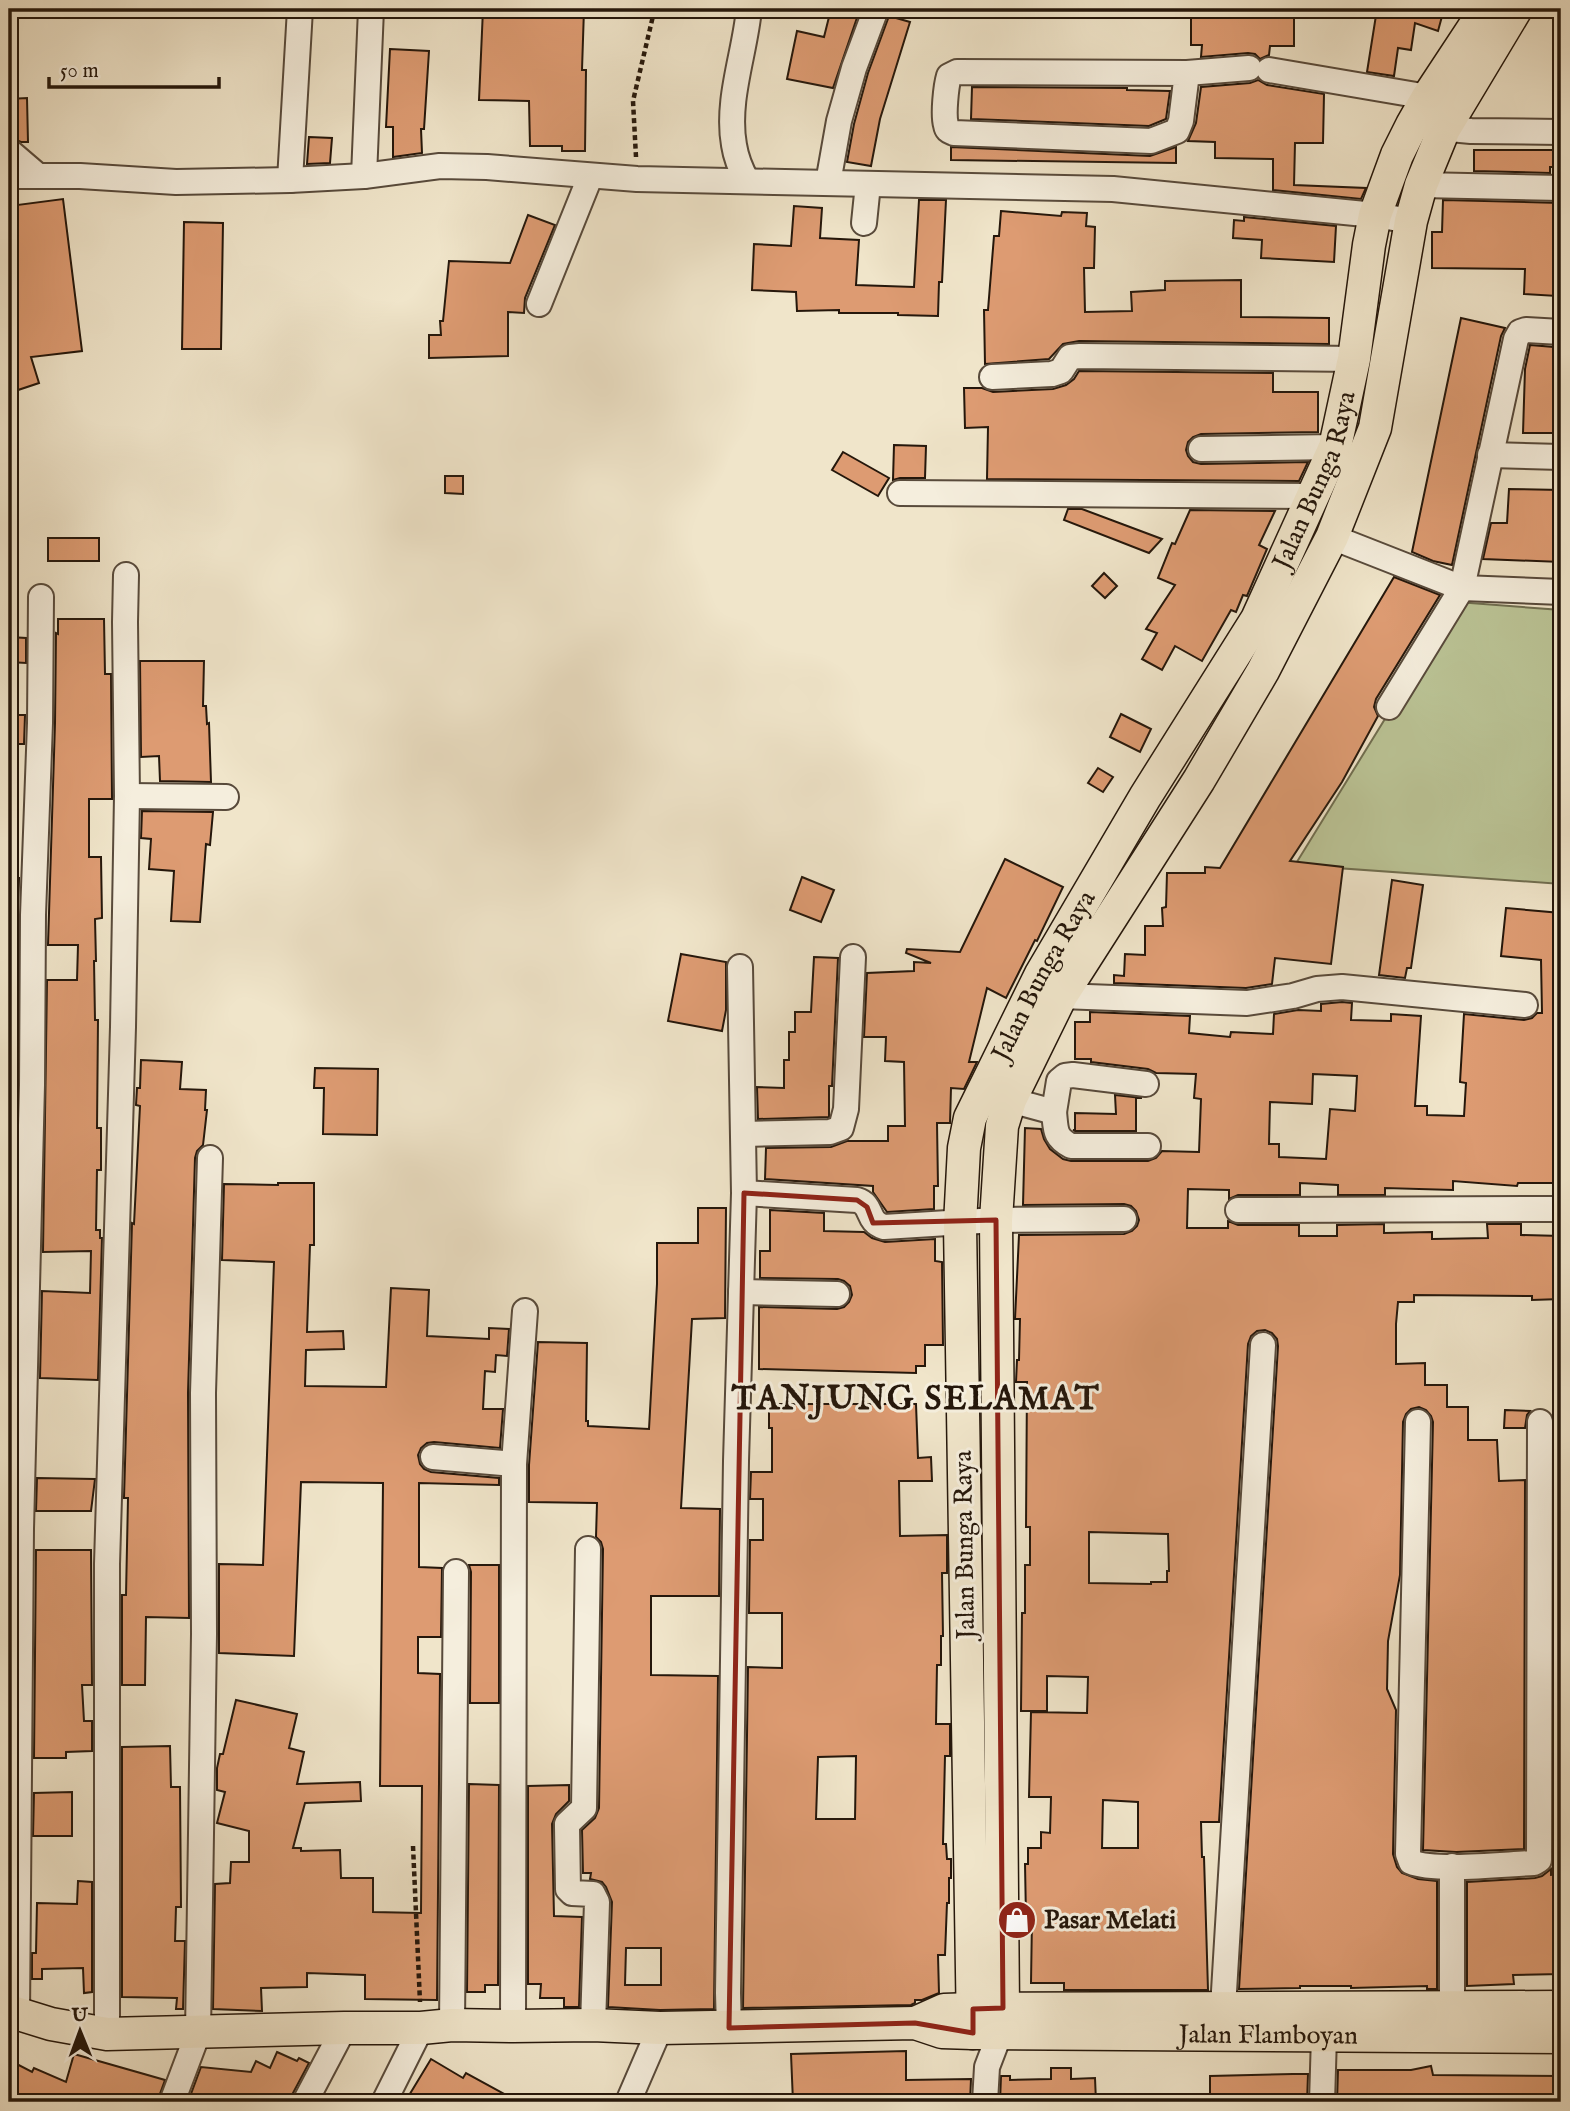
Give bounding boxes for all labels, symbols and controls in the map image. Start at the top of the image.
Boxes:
scale bar [49,46,219,90]
text: 50 m [60,58,99,85]
street label: Jalan Bunga Raya [1264,387,1363,577]
street label: Jalan Bunga Raya [983,884,1103,1069]
district label: TANJUNG SELAMAT [730,1379,1101,1421]
street label: Jalan Bunga Raya [947,1449,983,1643]
shop icon: Pasar Melati [996,1899,1038,1941]
place label: Pasar Melati [1044,1904,1176,1937]
north arrow [46,1996,116,2066]
text: U [70,2004,89,2028]
street label: Jalan Flamboyan [1176,2018,1358,2052]

